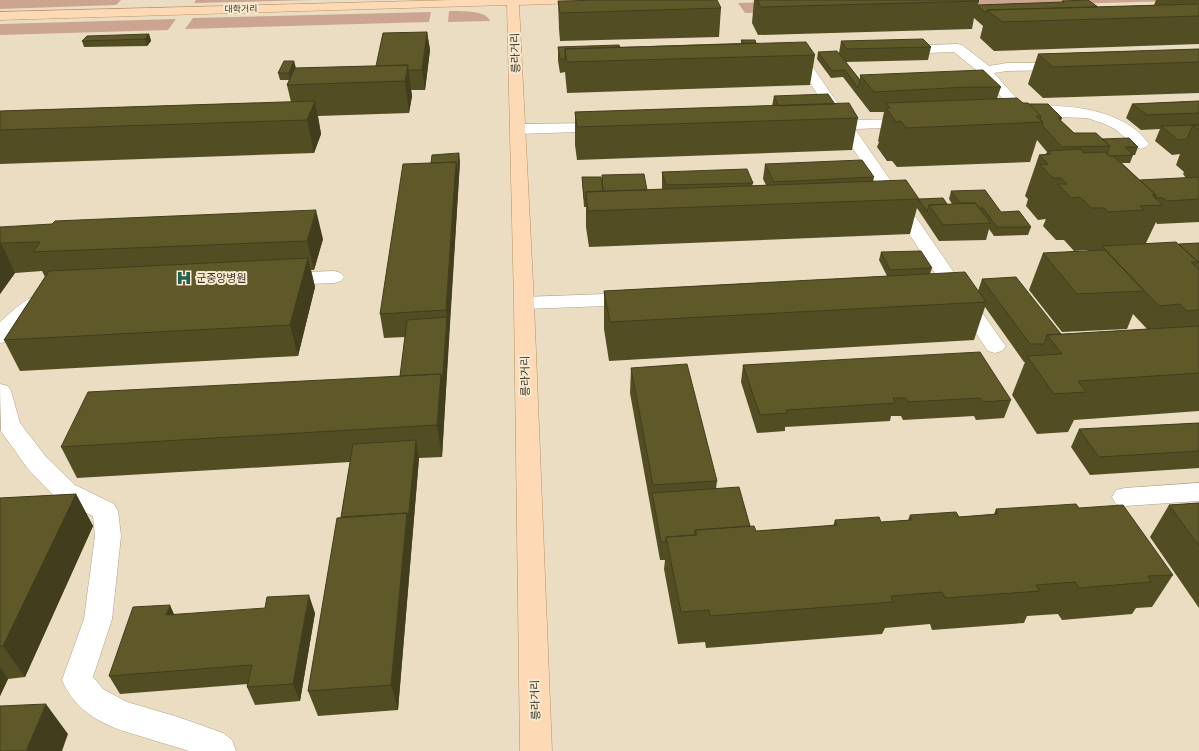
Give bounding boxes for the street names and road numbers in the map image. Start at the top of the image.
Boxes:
street label: 대학거리 [224,3,258,15]
street label: 릉라거리 [508,33,523,73]
street label: 릉라거리 [519,356,532,396]
street label: 릉라거리 [528,680,543,720]

